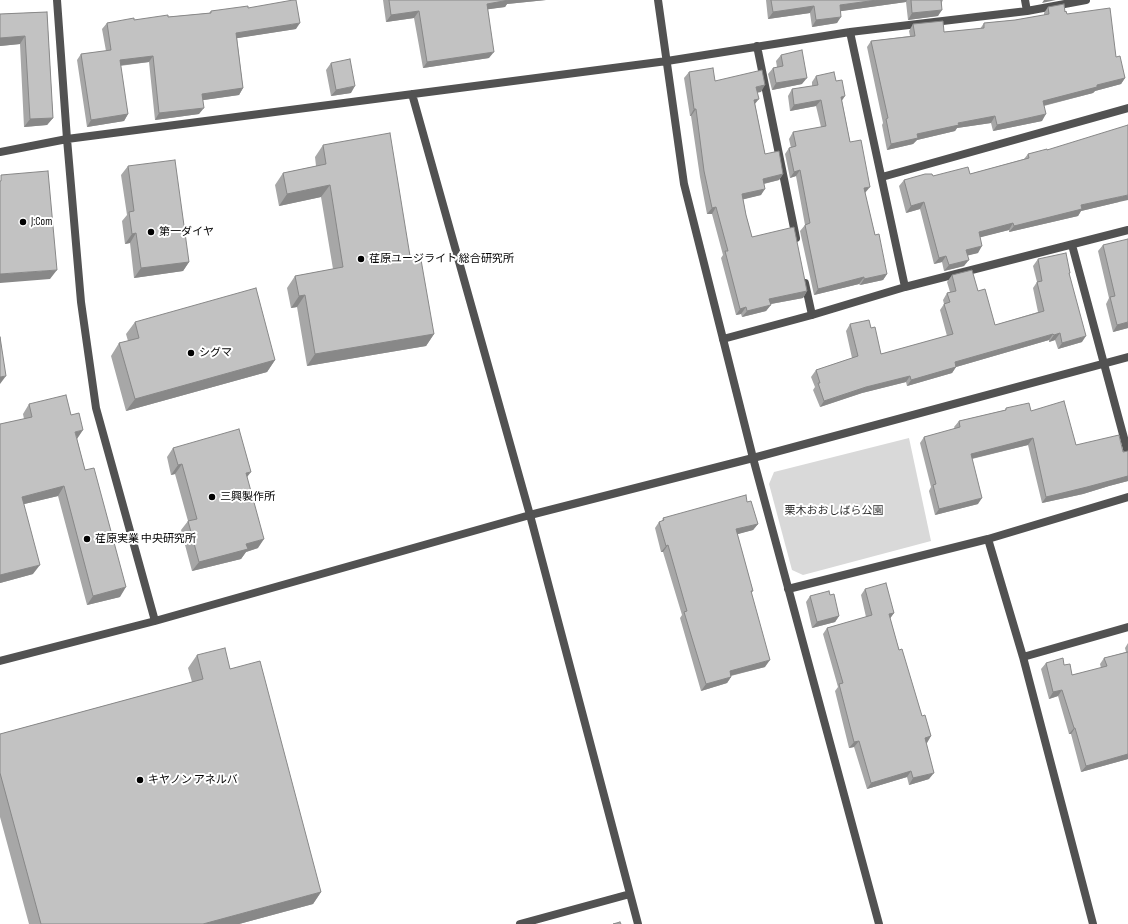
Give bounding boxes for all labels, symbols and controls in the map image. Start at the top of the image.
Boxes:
place label: J:Com [31,215,52,229]
marker: J:Com [18,217,28,227]
place label: 第一ダイヤ [159,225,214,239]
marker: 第一ダイヤ [146,227,156,237]
place label: 荏原ユージライト 総合研究所 [369,252,514,266]
marker: 荏原ユージライト 総合研究所 [356,254,366,264]
place label: シグマ [199,346,232,360]
marker: シグマ [186,348,196,358]
place label: 三興製作所 [220,490,275,504]
marker: 三興製作所 [207,492,217,502]
park label: 栗木おおしばら公園 [785,504,883,518]
place label: 荏原実業 中央研究所 [95,532,196,546]
marker: 荏原実業 中央研究所 [82,534,92,544]
place label: キヤノン アネルバ [148,773,238,787]
marker: キヤノン アネルバ [135,775,145,785]

